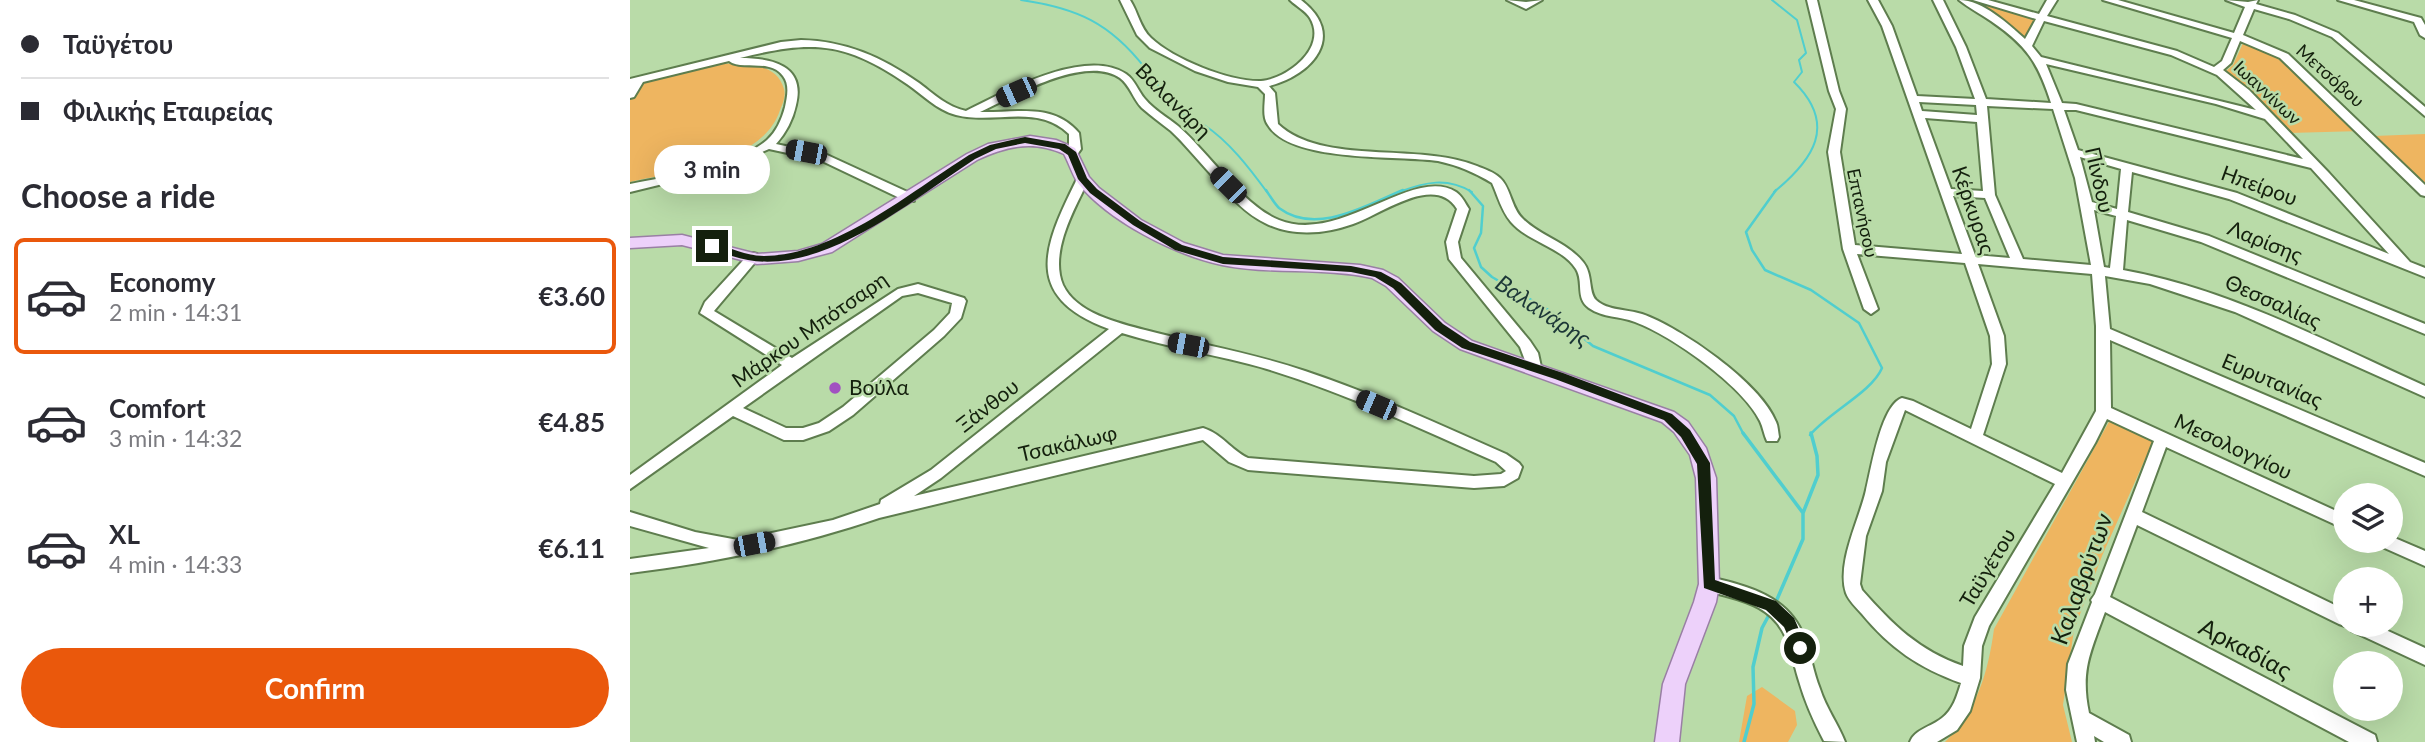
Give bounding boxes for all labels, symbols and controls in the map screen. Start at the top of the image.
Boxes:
text: Ταϋγέτου [63,28,173,60]
street label: Μετσόβου [2292,39,2369,111]
street label: Ιωαννίνων [2229,56,2306,129]
street label: Βαλανάρη [1131,57,1217,143]
car [993,74,1040,110]
text: Φιλικής Εταιρείας [63,95,273,127]
car [784,138,829,166]
street label: Πίνδου [2081,144,2120,215]
callout: 3 min [654,145,770,194]
text: 3 min [683,155,741,183]
street label: Ηπείρου [2218,159,2301,210]
street label: Κέρκυρας [1948,162,2001,257]
car [1206,163,1251,207]
street label: Επτανήσου [1843,166,1883,259]
text: Choose a ride [21,176,215,215]
street label: Λαρίσης [2225,214,2307,267]
route end [696,230,728,262]
icon: car [25,265,88,328]
text: Economy [109,266,215,298]
street label: Μάρκου Μπότσαρη [727,266,892,392]
water label: Βαλανάρης [1491,268,1596,352]
street label: Θεσσαλίας [2222,268,2326,333]
text: €3.60 [539,280,605,312]
text: 2 min · 14:31 [109,298,242,326]
car [1166,331,1211,359]
street label: Ευρυτανίας [2219,347,2327,412]
street label: Ξάνθου [951,373,1023,437]
place label: Βούλα [849,374,909,399]
marker: Βούλα [827,380,843,396]
car [1353,387,1400,423]
icon: car [25,391,88,454]
text: Comfort [109,392,206,424]
text: €4.85 [539,406,605,438]
street label: Μεσολογγίου [2171,408,2296,484]
street label: Τσακάλωφ [1016,419,1119,466]
text: 3 min · 14:32 [109,424,242,452]
map controls [2333,483,2403,721]
button: layers [2333,483,2403,553]
street label: Καλαβρύτων [2043,509,2118,648]
icon: car [25,517,88,580]
text: XL [109,518,140,550]
street label: Ταϋγέτου [1953,523,2020,611]
car [732,530,777,558]
text: €6.11 [539,532,605,564]
text: 4 min · 14:33 [109,550,242,578]
button: + [2333,567,2403,637]
street label: Αρκαδίας [2195,611,2297,684]
route start [1784,632,1816,664]
button: Confirm [21,648,609,728]
button: − [2333,651,2403,721]

